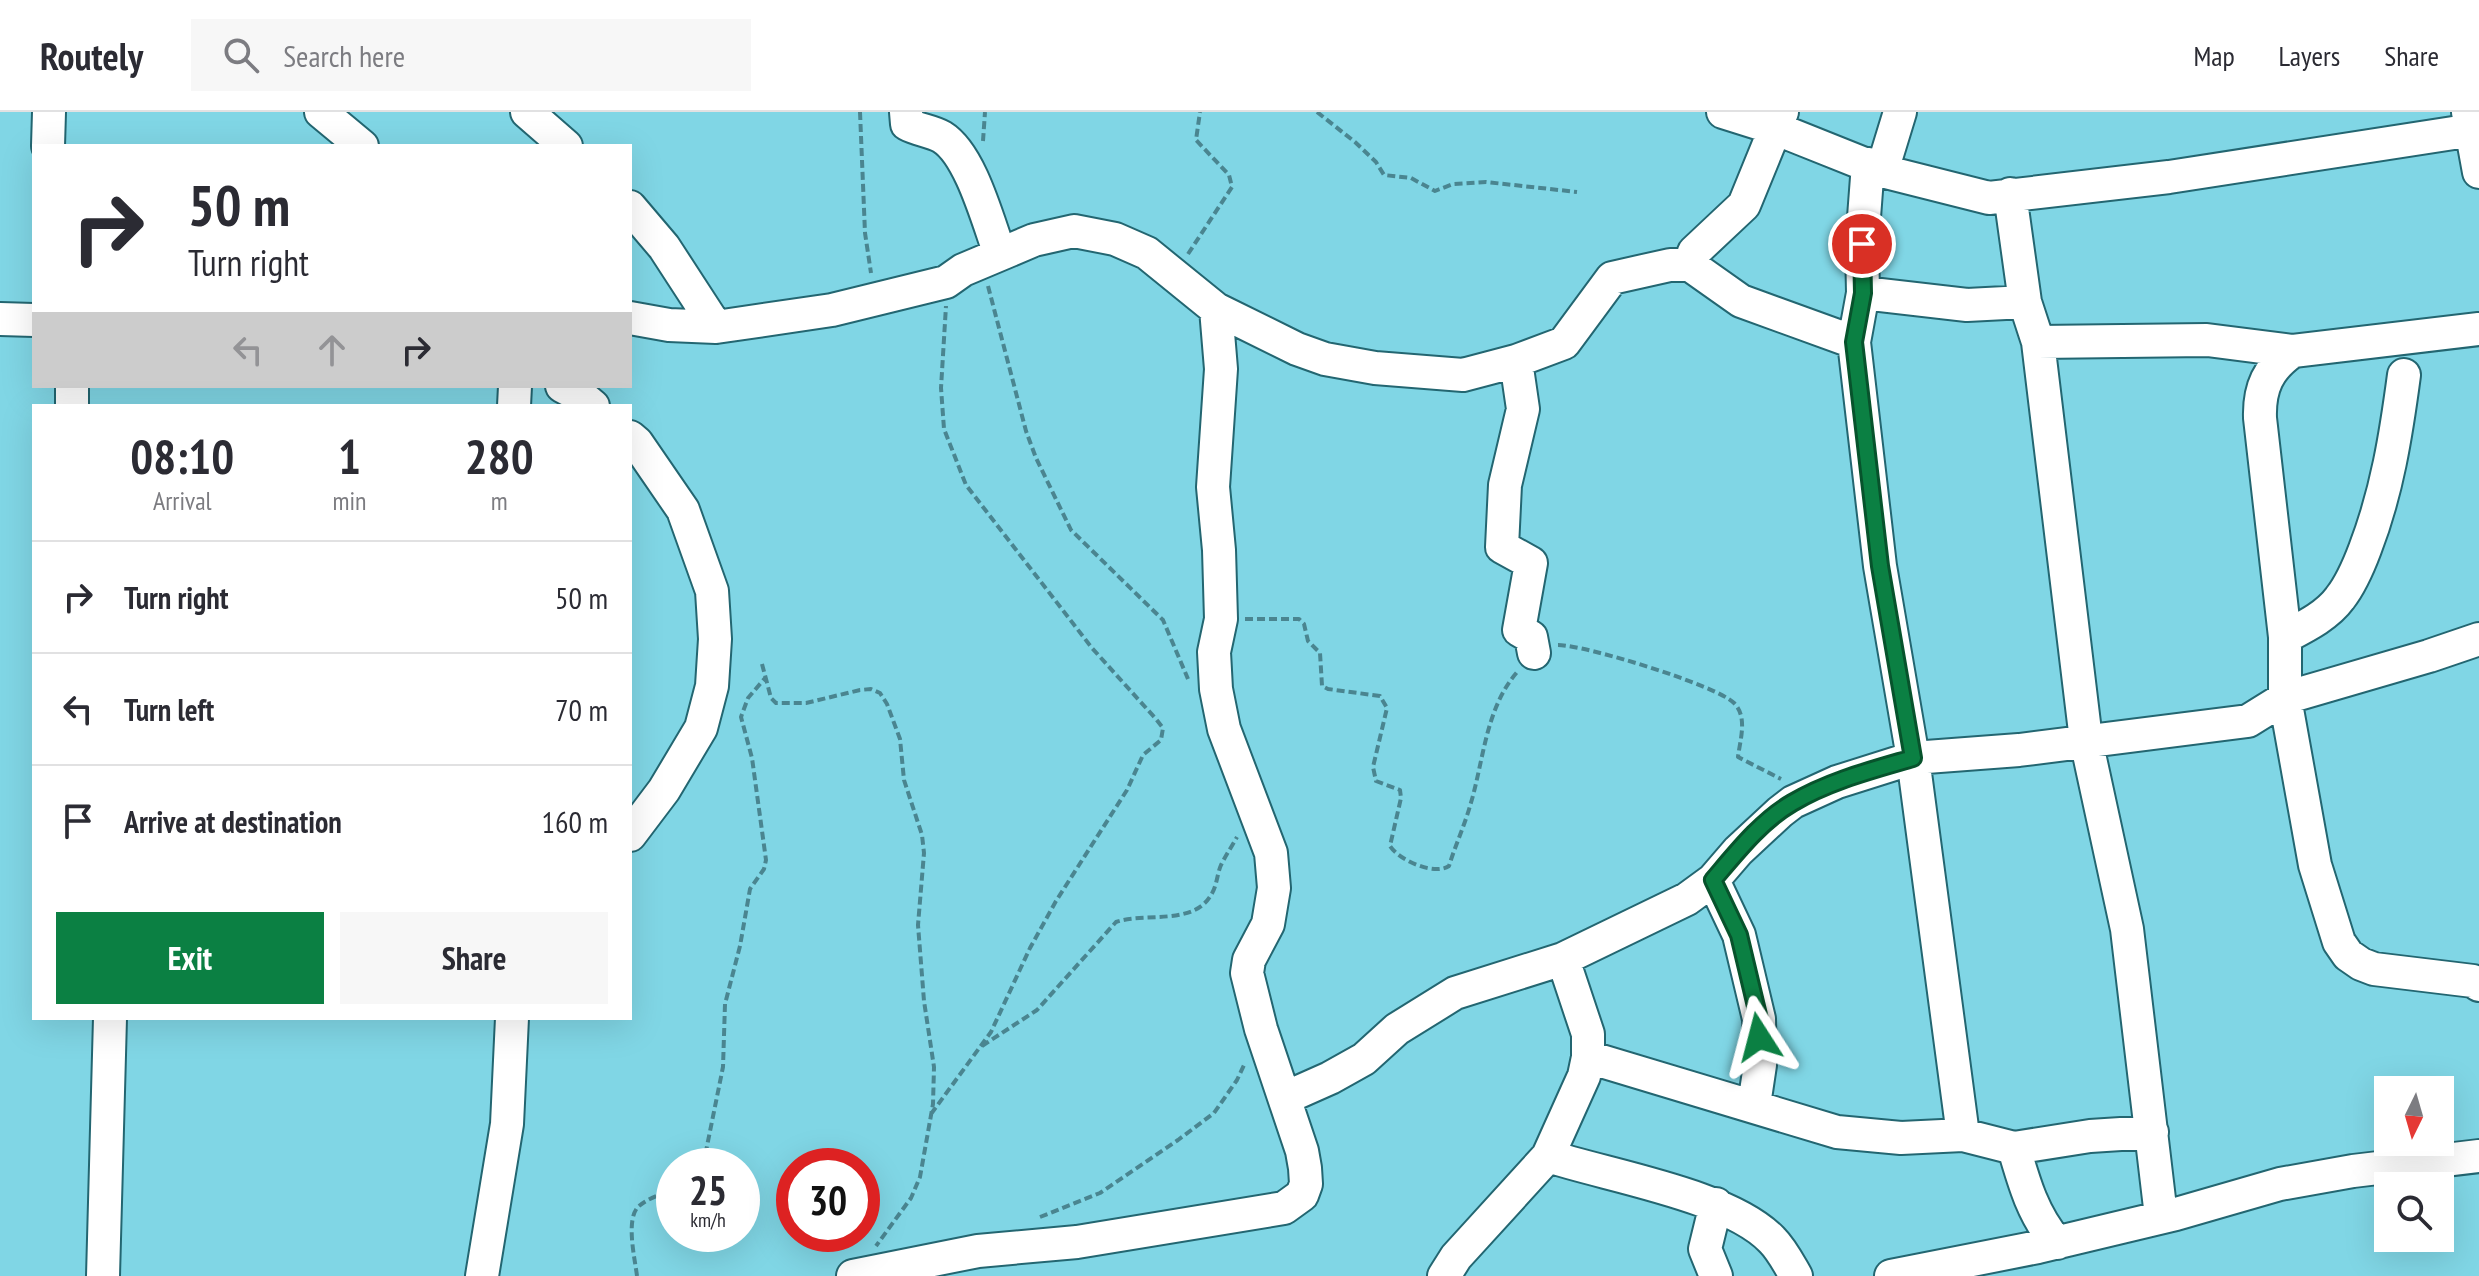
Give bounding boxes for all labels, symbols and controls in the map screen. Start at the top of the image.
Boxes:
search box [191,19,751,91]
text: Routely [40,31,143,80]
icon: search [219,33,263,77]
text: Search here [283,36,405,75]
text: Map [2193,37,2235,74]
text: Layers [2279,37,2340,74]
text: Share [2384,37,2439,74]
text: 50 m [188,169,290,241]
icon: right [56,176,160,280]
pin [1828,210,1896,278]
icon: arrive [1840,222,1884,266]
text: Turn right [188,239,309,286]
icon: left [226,328,270,372]
icon: ahead [310,328,354,372]
icon: right [394,328,438,372]
text: 08:10 [130,425,234,487]
text: 1 [338,425,361,487]
text: 280 [465,425,534,487]
text: Arrival [153,484,212,517]
text: min [332,484,366,517]
text: m [491,484,508,517]
icon: right [56,575,100,619]
text: Turn right [124,578,228,617]
text: 50 m [555,578,608,617]
icon: left [56,687,100,731]
text: Turn left [124,690,214,729]
text: 70 m [555,690,608,729]
icon: arrive [56,799,100,843]
text: Arrive at destination [124,802,342,841]
text: 160 m [542,802,608,841]
button: Exit [56,912,324,1004]
button: Share [340,912,608,1004]
position arrow [1717,995,1801,1079]
north arrow [2374,1076,2454,1156]
map controls [2374,1076,2454,1252]
speed limit sign: 30 [776,1148,880,1252]
text: 25 [689,1164,727,1216]
button: search [2374,1172,2454,1252]
text: km/h [690,1207,726,1233]

